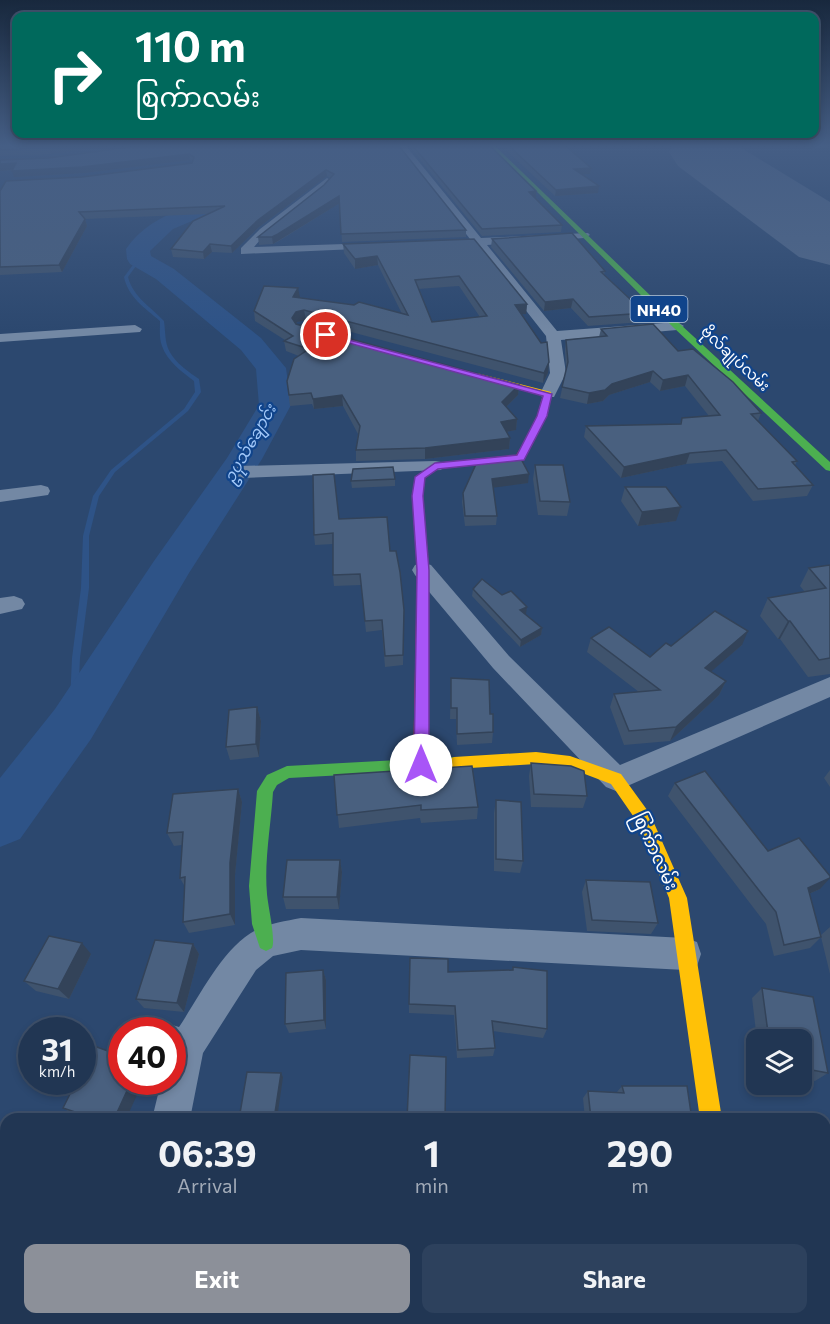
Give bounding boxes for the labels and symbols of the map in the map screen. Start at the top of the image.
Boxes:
road number: NH40 [630,296,688,322]
pin [300,309,351,360]
street label: ဗိုလ်ချုပ်လမ်း [695,322,774,397]
water label: ဥပုသ်ချောင်း [218,399,284,488]
position arrow [389,733,453,797]
street label: စြက်ာလမ်း [624,808,684,896]
speed limit sign: 40 [108,1017,186,1095]

